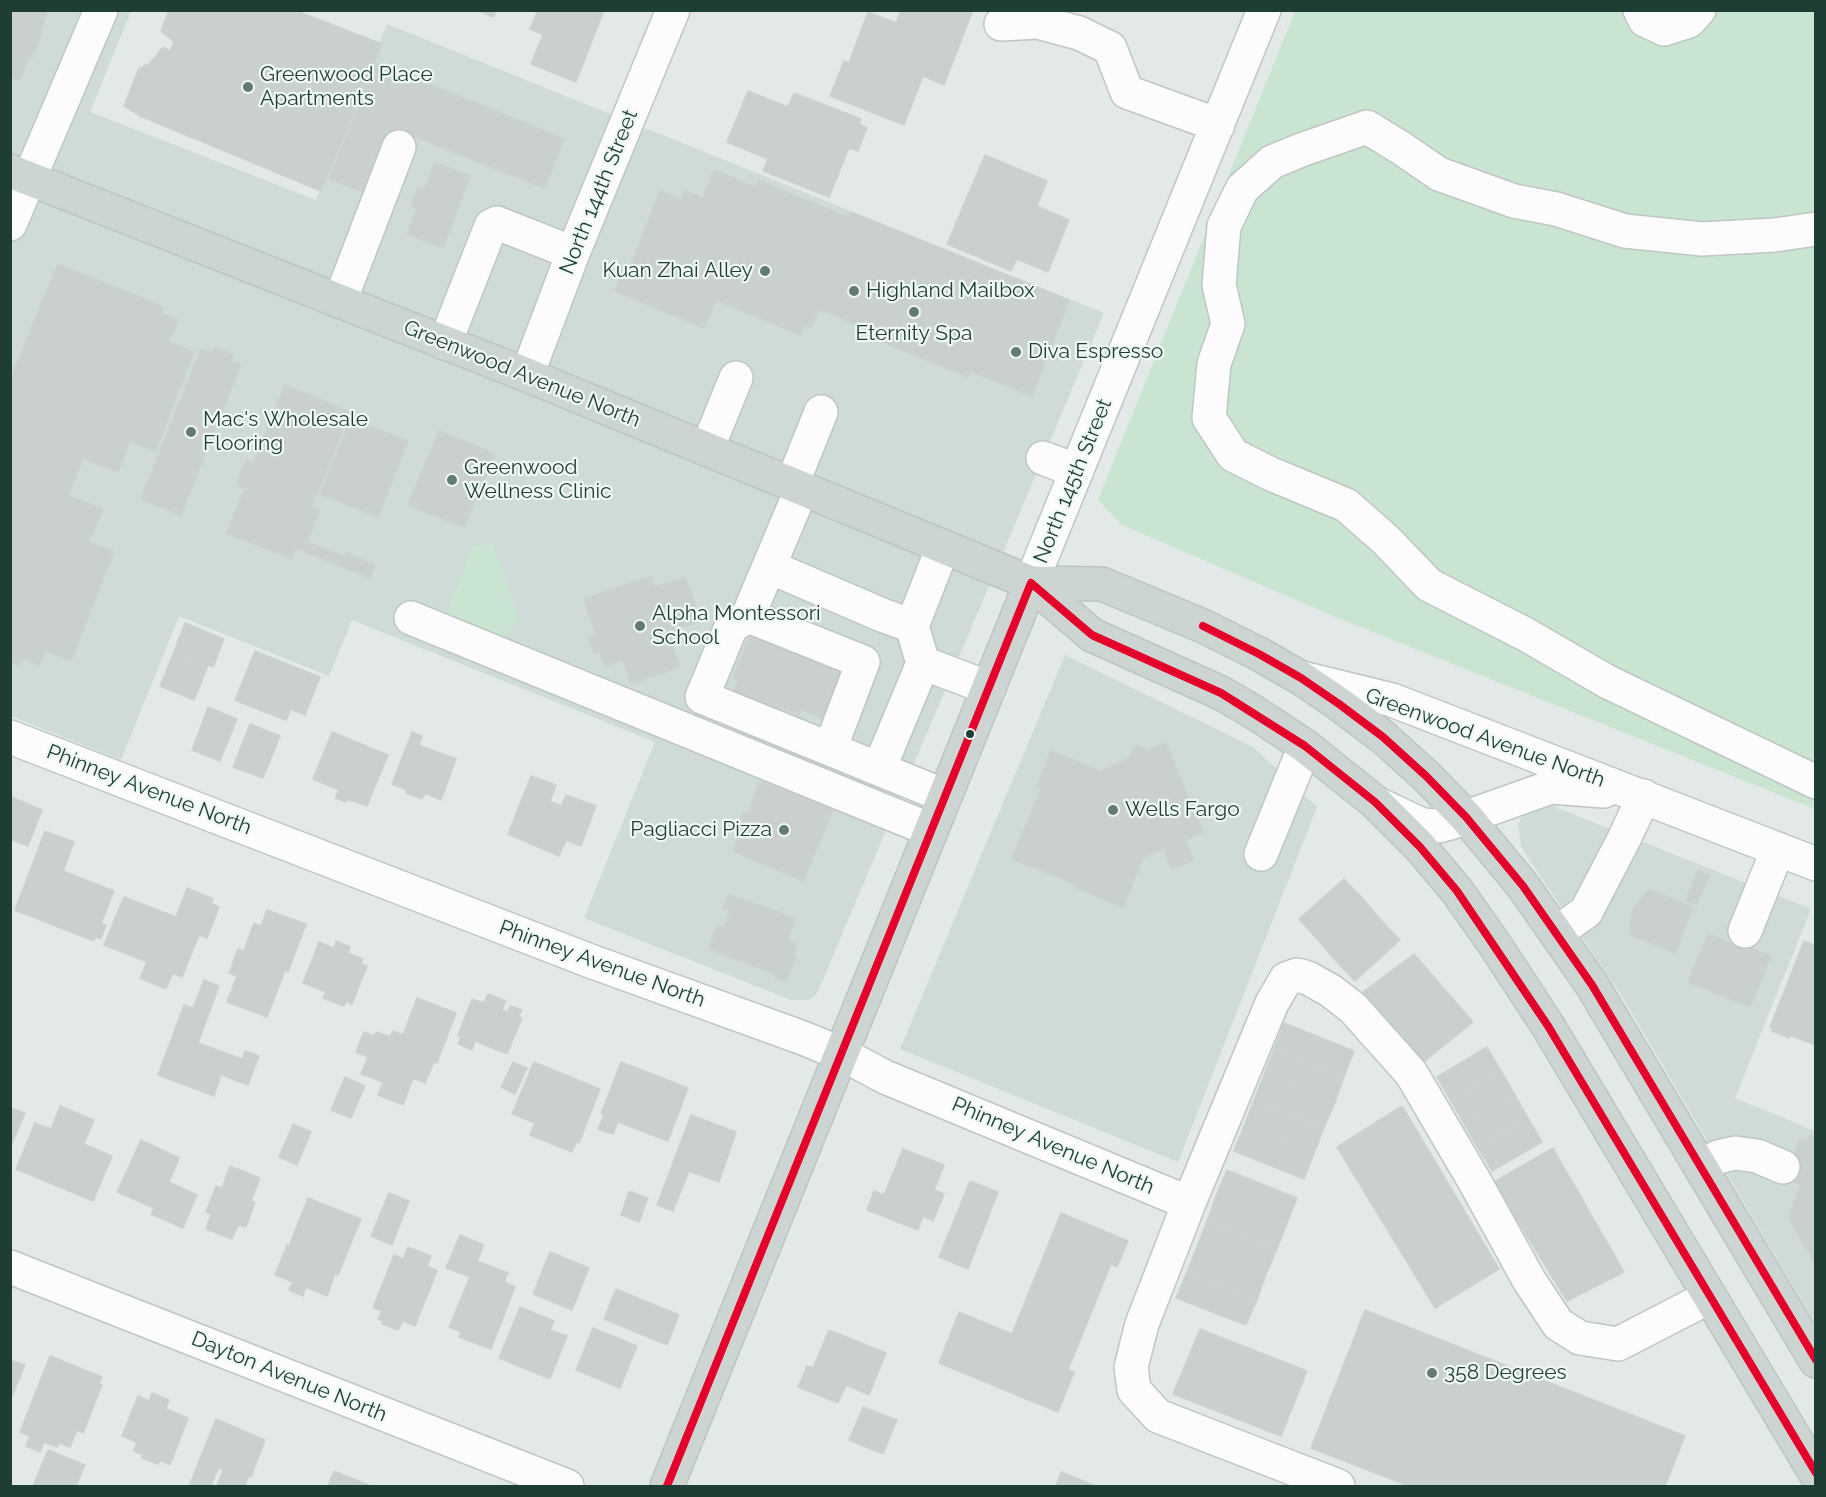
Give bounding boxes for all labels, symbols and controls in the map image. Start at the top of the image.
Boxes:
place label: Greenwood Place Apartments [260,62,433,112]
marker: Greenwood Place Apartments [241,80,255,94]
street label: North 144th Street [554,106,644,278]
place label: Kuan Zhai Alley [603,258,753,284]
marker: Kuan Zhai Alley [758,264,772,278]
place label: Highland Mailbox [866,278,1035,304]
marker: Highland Mailbox [847,284,861,298]
marker: Eternity Spa [907,305,921,319]
street label: Greenwood Avenue North [400,315,644,433]
place label: Eternity Spa [856,321,972,347]
place label: Diva Espresso [1028,339,1163,365]
marker: Diva Espresso [1009,345,1023,359]
street label: North 145th Street [1028,395,1118,567]
place label: Mac's Wholesale Flooring [203,407,368,457]
marker: Mac's Wholesale Flooring [184,425,198,439]
place label: Greenwood Wellness Clinic [464,455,612,505]
marker: Greenwood Wellness Clinic [445,473,459,487]
place label: Alpha Montessori School [652,601,821,651]
marker: Alpha Montessori School [633,619,647,633]
street label: Greenwood Avenue North [1362,683,1608,793]
unlabelled marker [964,728,976,740]
street label: Phinney Avenue North [43,739,255,841]
place label: Wells Fargo [1125,797,1240,823]
marker: Wells Fargo [1106,803,1120,817]
place label: Pagliacci Pizza [630,817,772,843]
marker: Pagliacci Pizza [777,823,791,837]
street label: Phinney Avenue North [496,915,708,1013]
street label: Phinney Avenue North [948,1092,1158,1200]
street label: Dayton Avenue North [188,1326,390,1428]
place label: 358 Degrees [1444,1360,1567,1386]
marker: 358 Degrees [1425,1366,1439,1380]

